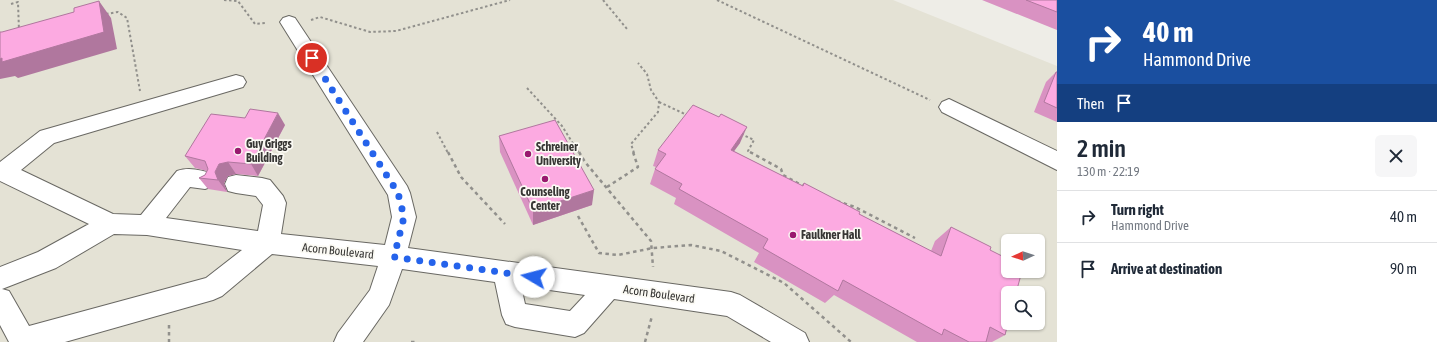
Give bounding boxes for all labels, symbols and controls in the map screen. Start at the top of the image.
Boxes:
icon: right [1077,16,1129,68]
text: 40 m [1143,16,1193,48]
pin [295,41,329,75]
icon: arrive [301,47,323,69]
text: Hammond Drive [1143,49,1251,70]
icon: arrive [1113,92,1135,114]
text: Then [1077,95,1105,112]
text: 2 min [1077,135,1126,162]
button: close [1375,135,1417,177]
place label: Guy Griggs Building [246,137,292,165]
place label: Schreiner University [536,140,581,168]
marker: Guy Griggs Building [233,146,243,156]
marker: Schreiner University [523,149,533,159]
text: 130 m · 22:19 [1077,164,1140,179]
marker: Counseling Center [540,174,550,184]
place label: Counseling Center [520,185,570,213]
text: Turn right [1111,201,1164,218]
icon: right [1077,206,1099,228]
text: 40 m [1390,208,1417,225]
text: Hammond Drive [1111,218,1189,233]
place label: Faulkner Hall [801,228,862,242]
marker: Faulkner Hall [788,230,798,240]
north arrow [1001,234,1045,278]
map controls [1001,234,1045,330]
street label: Acorn Boulevard [301,240,375,262]
position arrow [513,256,555,298]
icon: arrive [1077,258,1099,280]
text: Arrive at destination [1111,260,1222,277]
text: 90 m [1390,260,1417,277]
street label: Acorn Boulevard [622,282,696,306]
button: search [1001,286,1045,330]

